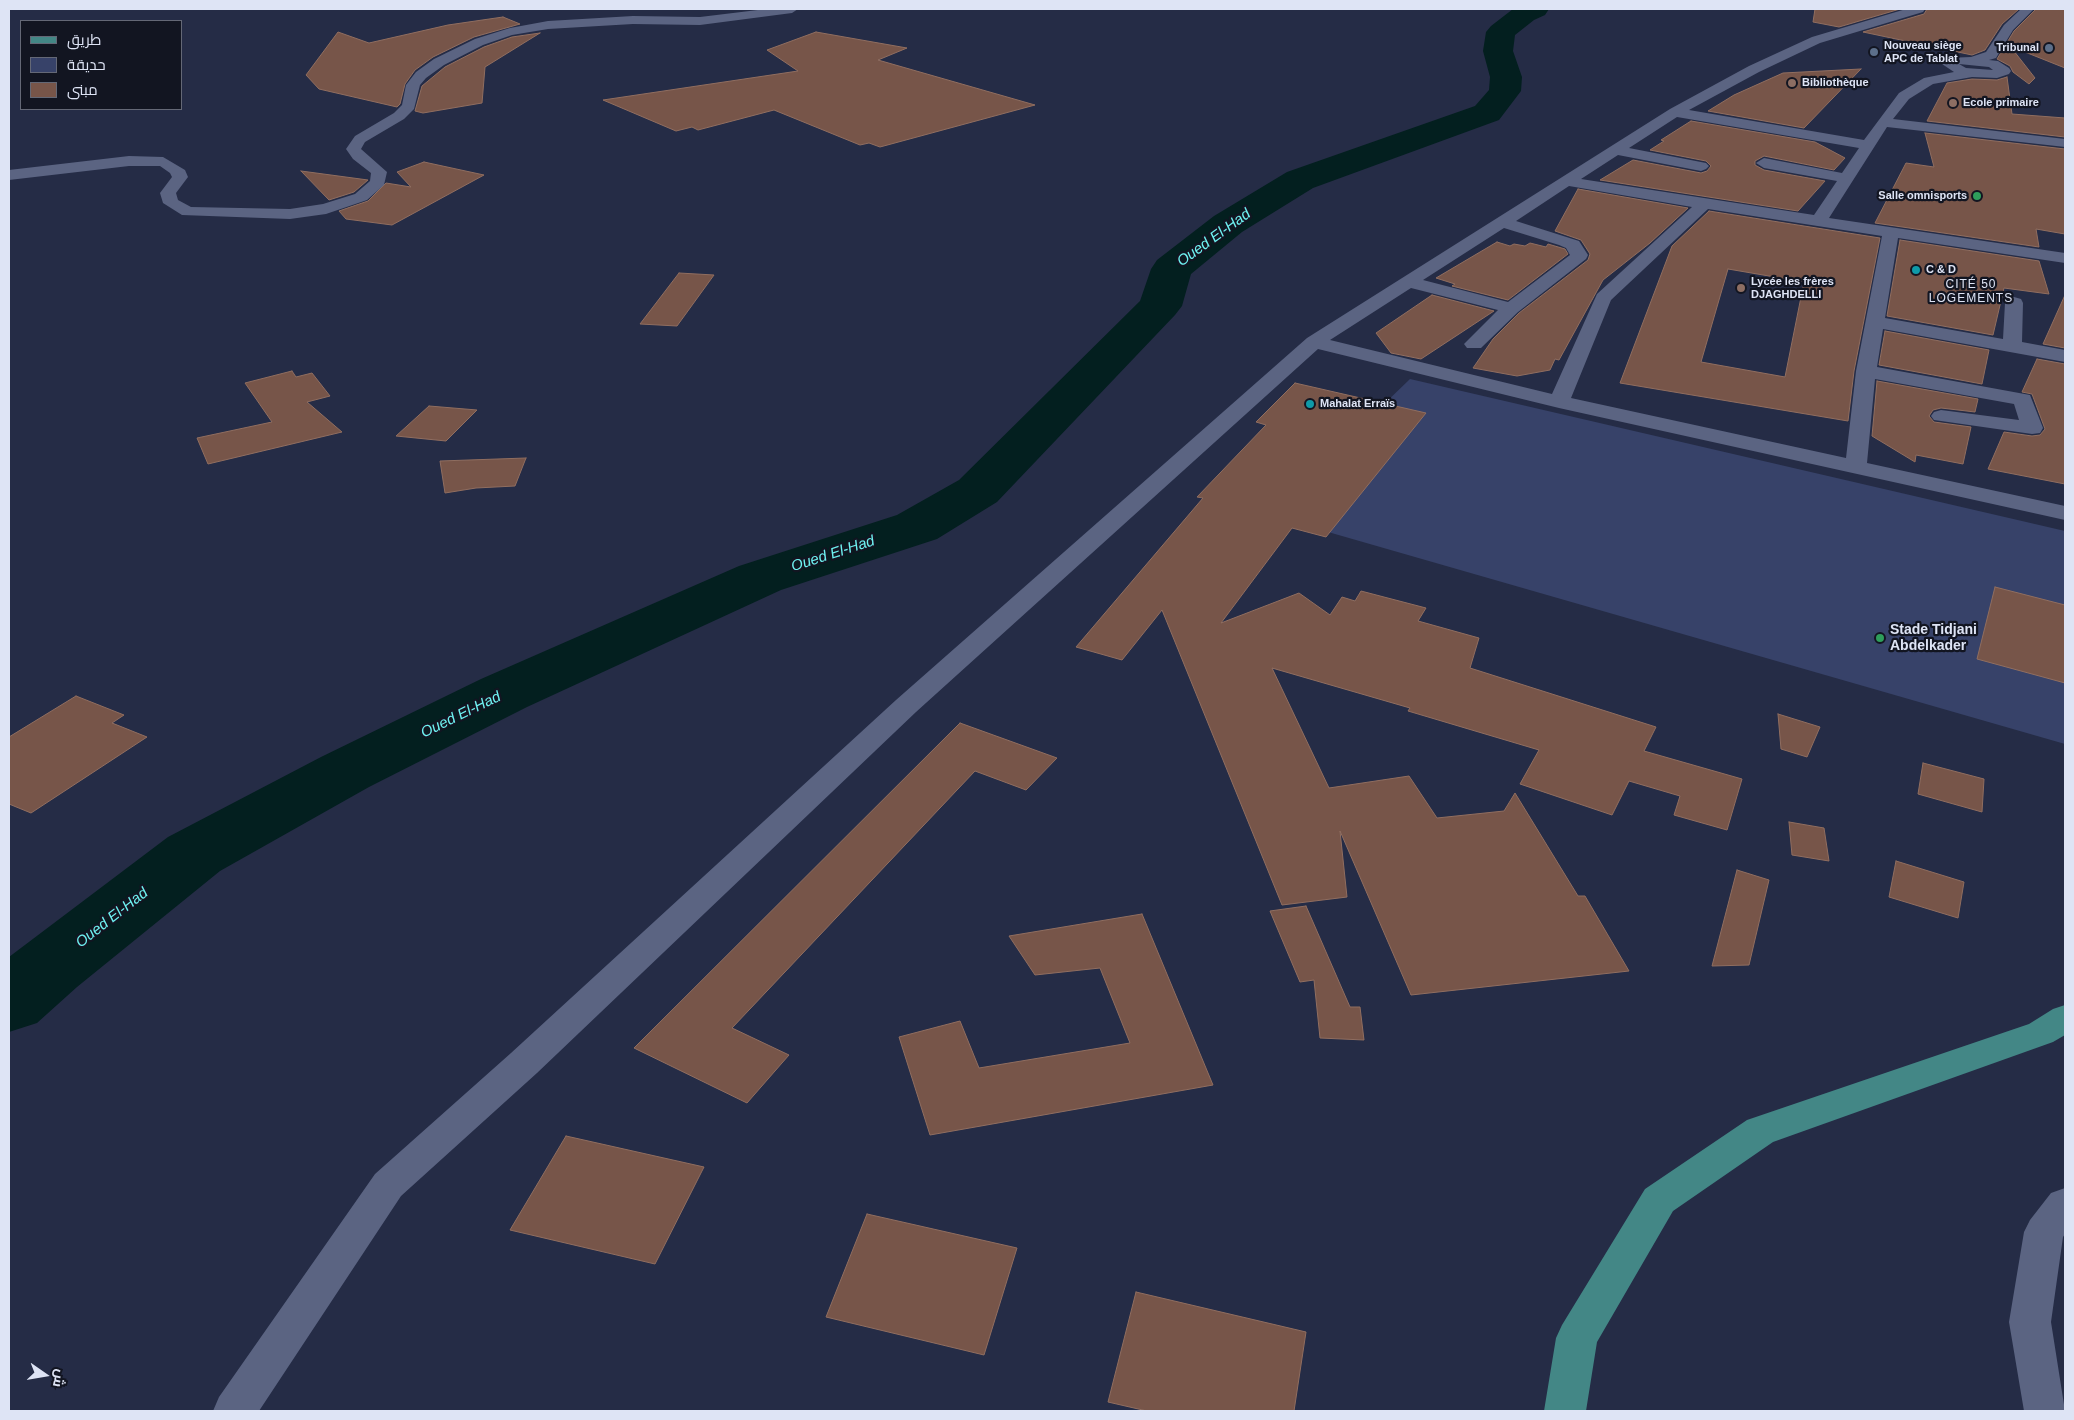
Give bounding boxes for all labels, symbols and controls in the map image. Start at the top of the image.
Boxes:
legend [20,20,182,110]
text: طريق [67,31,101,48]
place label: Nouveau siège APC de Tablat [1884,39,1962,65]
place label: Tribunal [1996,41,2039,55]
marker: Tribunal [2043,42,2055,54]
marker: Nouveau siège APC de Tablat [1868,46,1880,58]
text: حديقة [67,56,106,73]
place label: Bibliothèque [1802,76,1869,90]
marker: Bibliothèque [1786,77,1798,89]
text: مبنى [67,81,98,98]
place label: Ecole primaire [1963,96,2039,110]
marker: Ecole primaire [1947,97,1959,109]
place label: Salle omnisports [1878,189,1967,203]
marker: Salle omnisports [1971,190,1983,202]
water label: Oued El-Had [1174,205,1254,271]
place label: C & D [1926,263,1956,277]
marker: C & D [1910,264,1922,276]
place label: Lycée les frères DJAGHDELLI [1751,275,1834,301]
district label: CITÉ 50 LOGEMENTS [1928,278,2014,306]
marker: Lycée les frères DJAGHDELLI [1735,282,1747,294]
place label: Mahalat Erraïs [1320,397,1395,411]
marker: Mahalat Erraïs [1304,398,1316,410]
water label: Oued El-Had [789,532,877,576]
place label: Stade Tidjani Abdelkader [1890,622,1977,654]
marker: Stade Tidjani Abdelkader [1874,632,1886,644]
water label: Oued El-Had [418,688,504,742]
water label: Oued El-Had [72,884,152,952]
north arrow [20,1350,70,1400]
text: ش [50,1368,69,1389]

